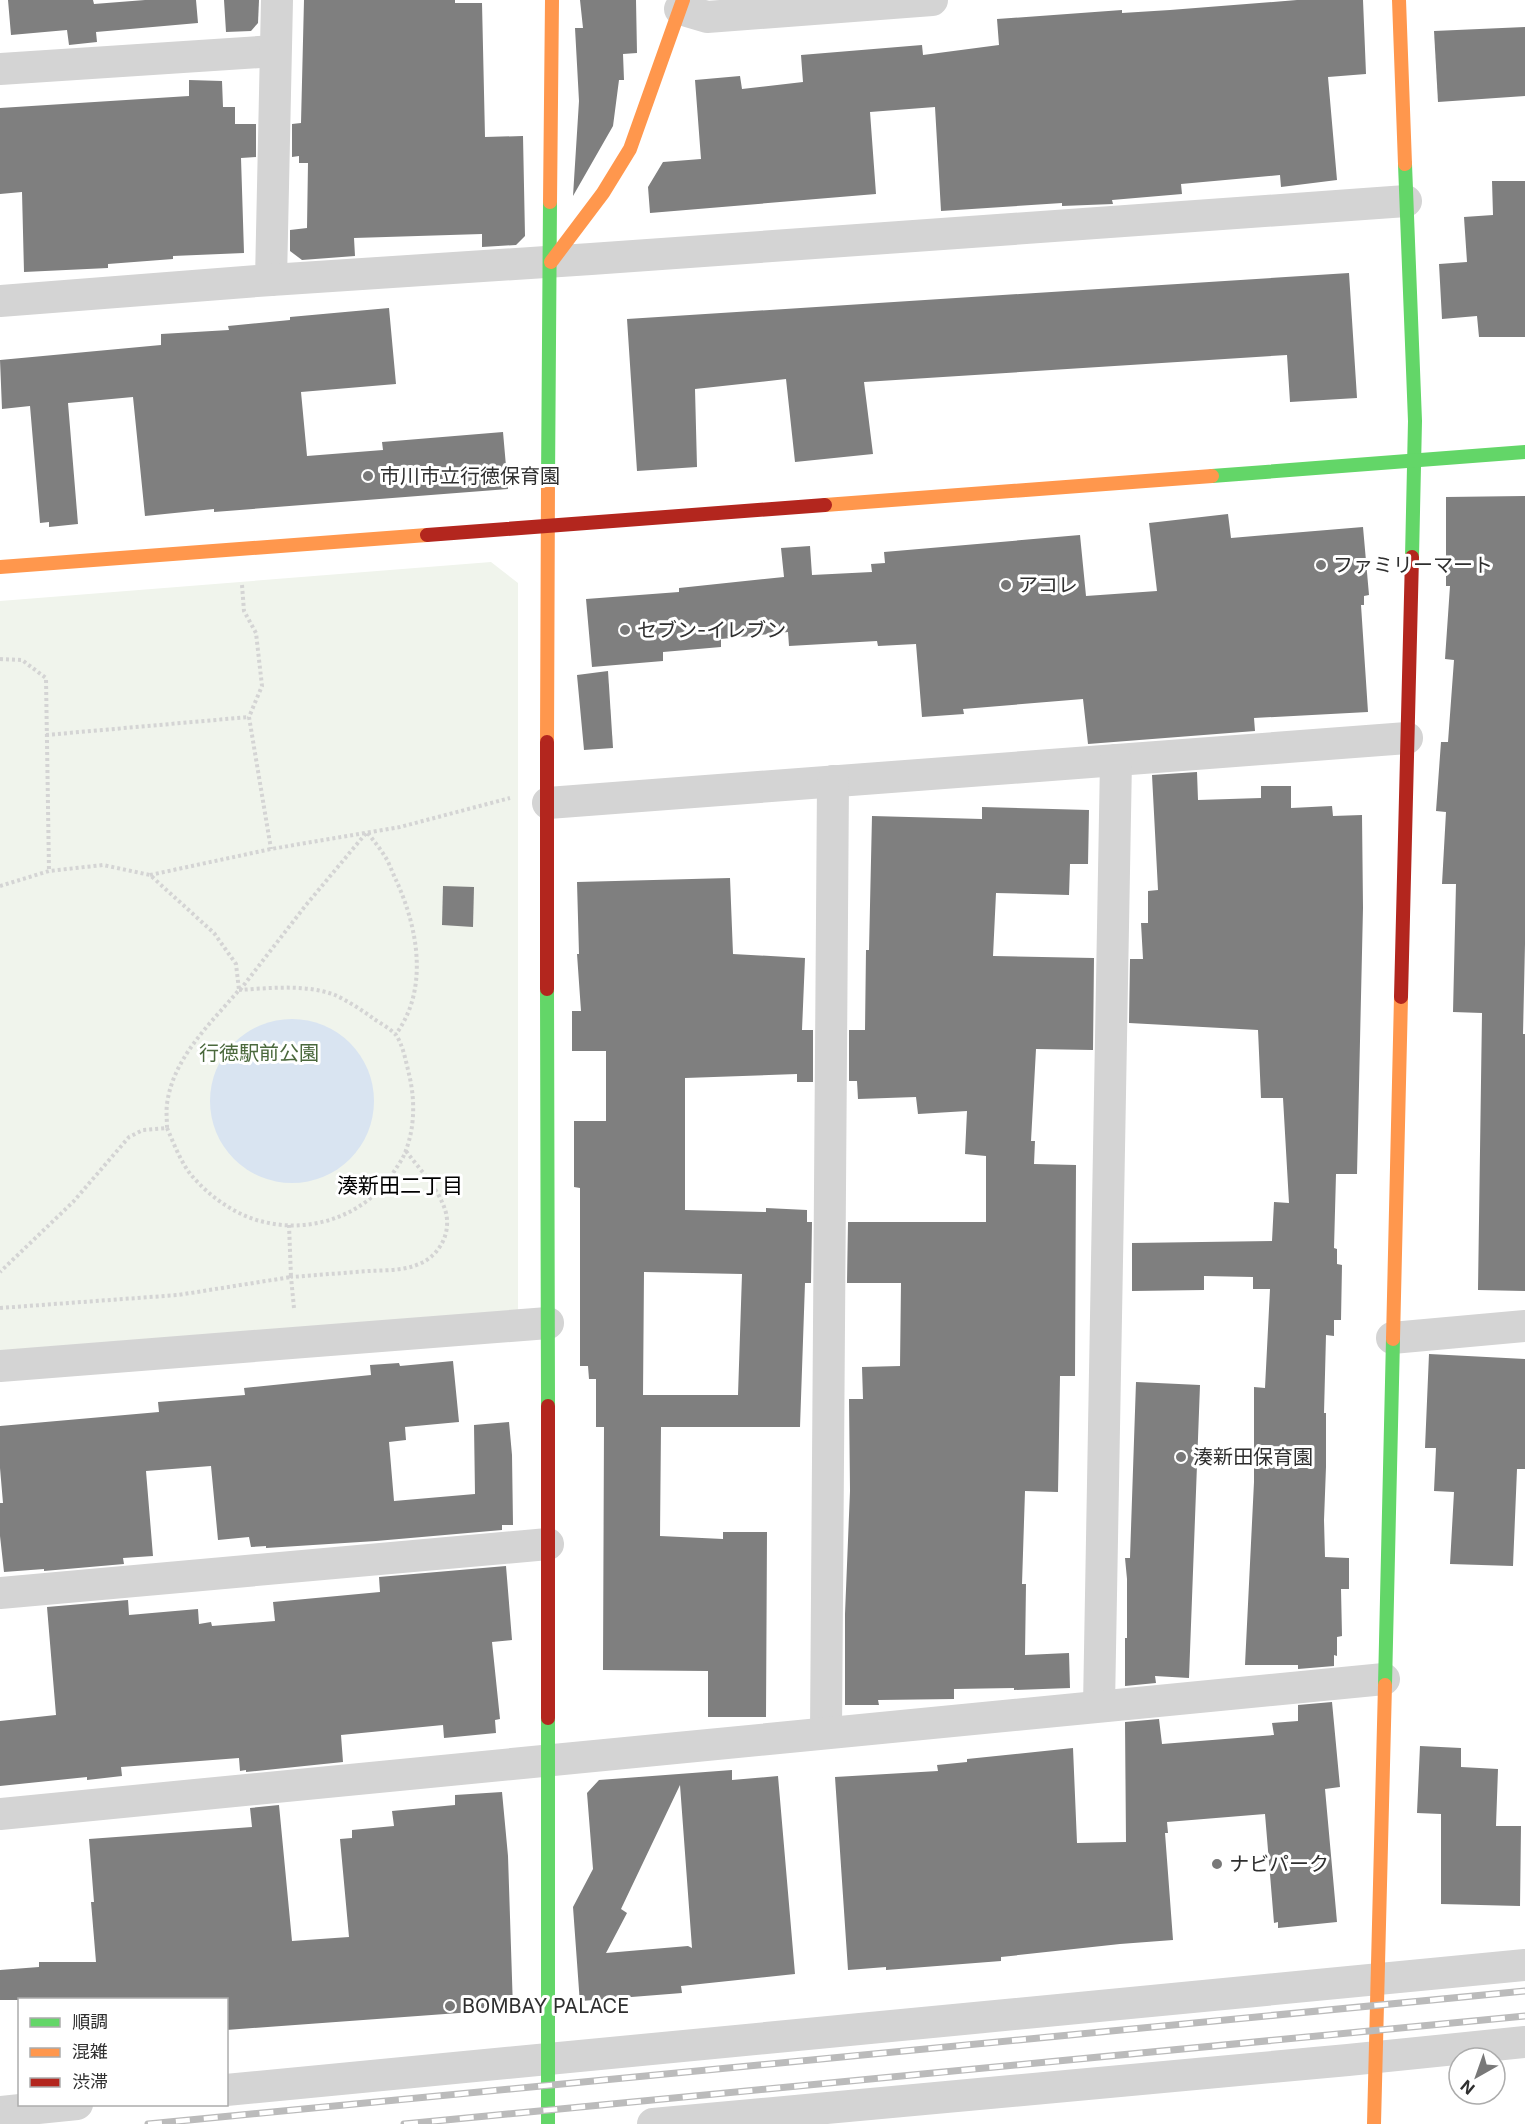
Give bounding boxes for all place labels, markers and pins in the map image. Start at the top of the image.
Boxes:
place label: 市川市立行徳保育園 [380,464,560,488]
marker: 市川市立行徳保育園 [361,469,375,483]
place label: ファミリーマート [1333,553,1493,577]
marker: ファミリーマート [1314,558,1328,572]
place label: アコレ [1018,573,1078,597]
marker: アコレ [999,578,1013,592]
place label: セブン-イレブン [637,618,786,642]
marker: セブン-イレブン [618,623,632,637]
place label: 湊新田保育園 [1193,1445,1313,1469]
marker: 湊新田保育園 [1174,1450,1188,1464]
place label: ナビパーク [1229,1852,1329,1876]
marker: ナビパーク [1210,1857,1224,1871]
place label: BOMBAY PALACE [462,1994,629,2018]
marker: BOMBAY PALACE [443,1999,457,2013]

